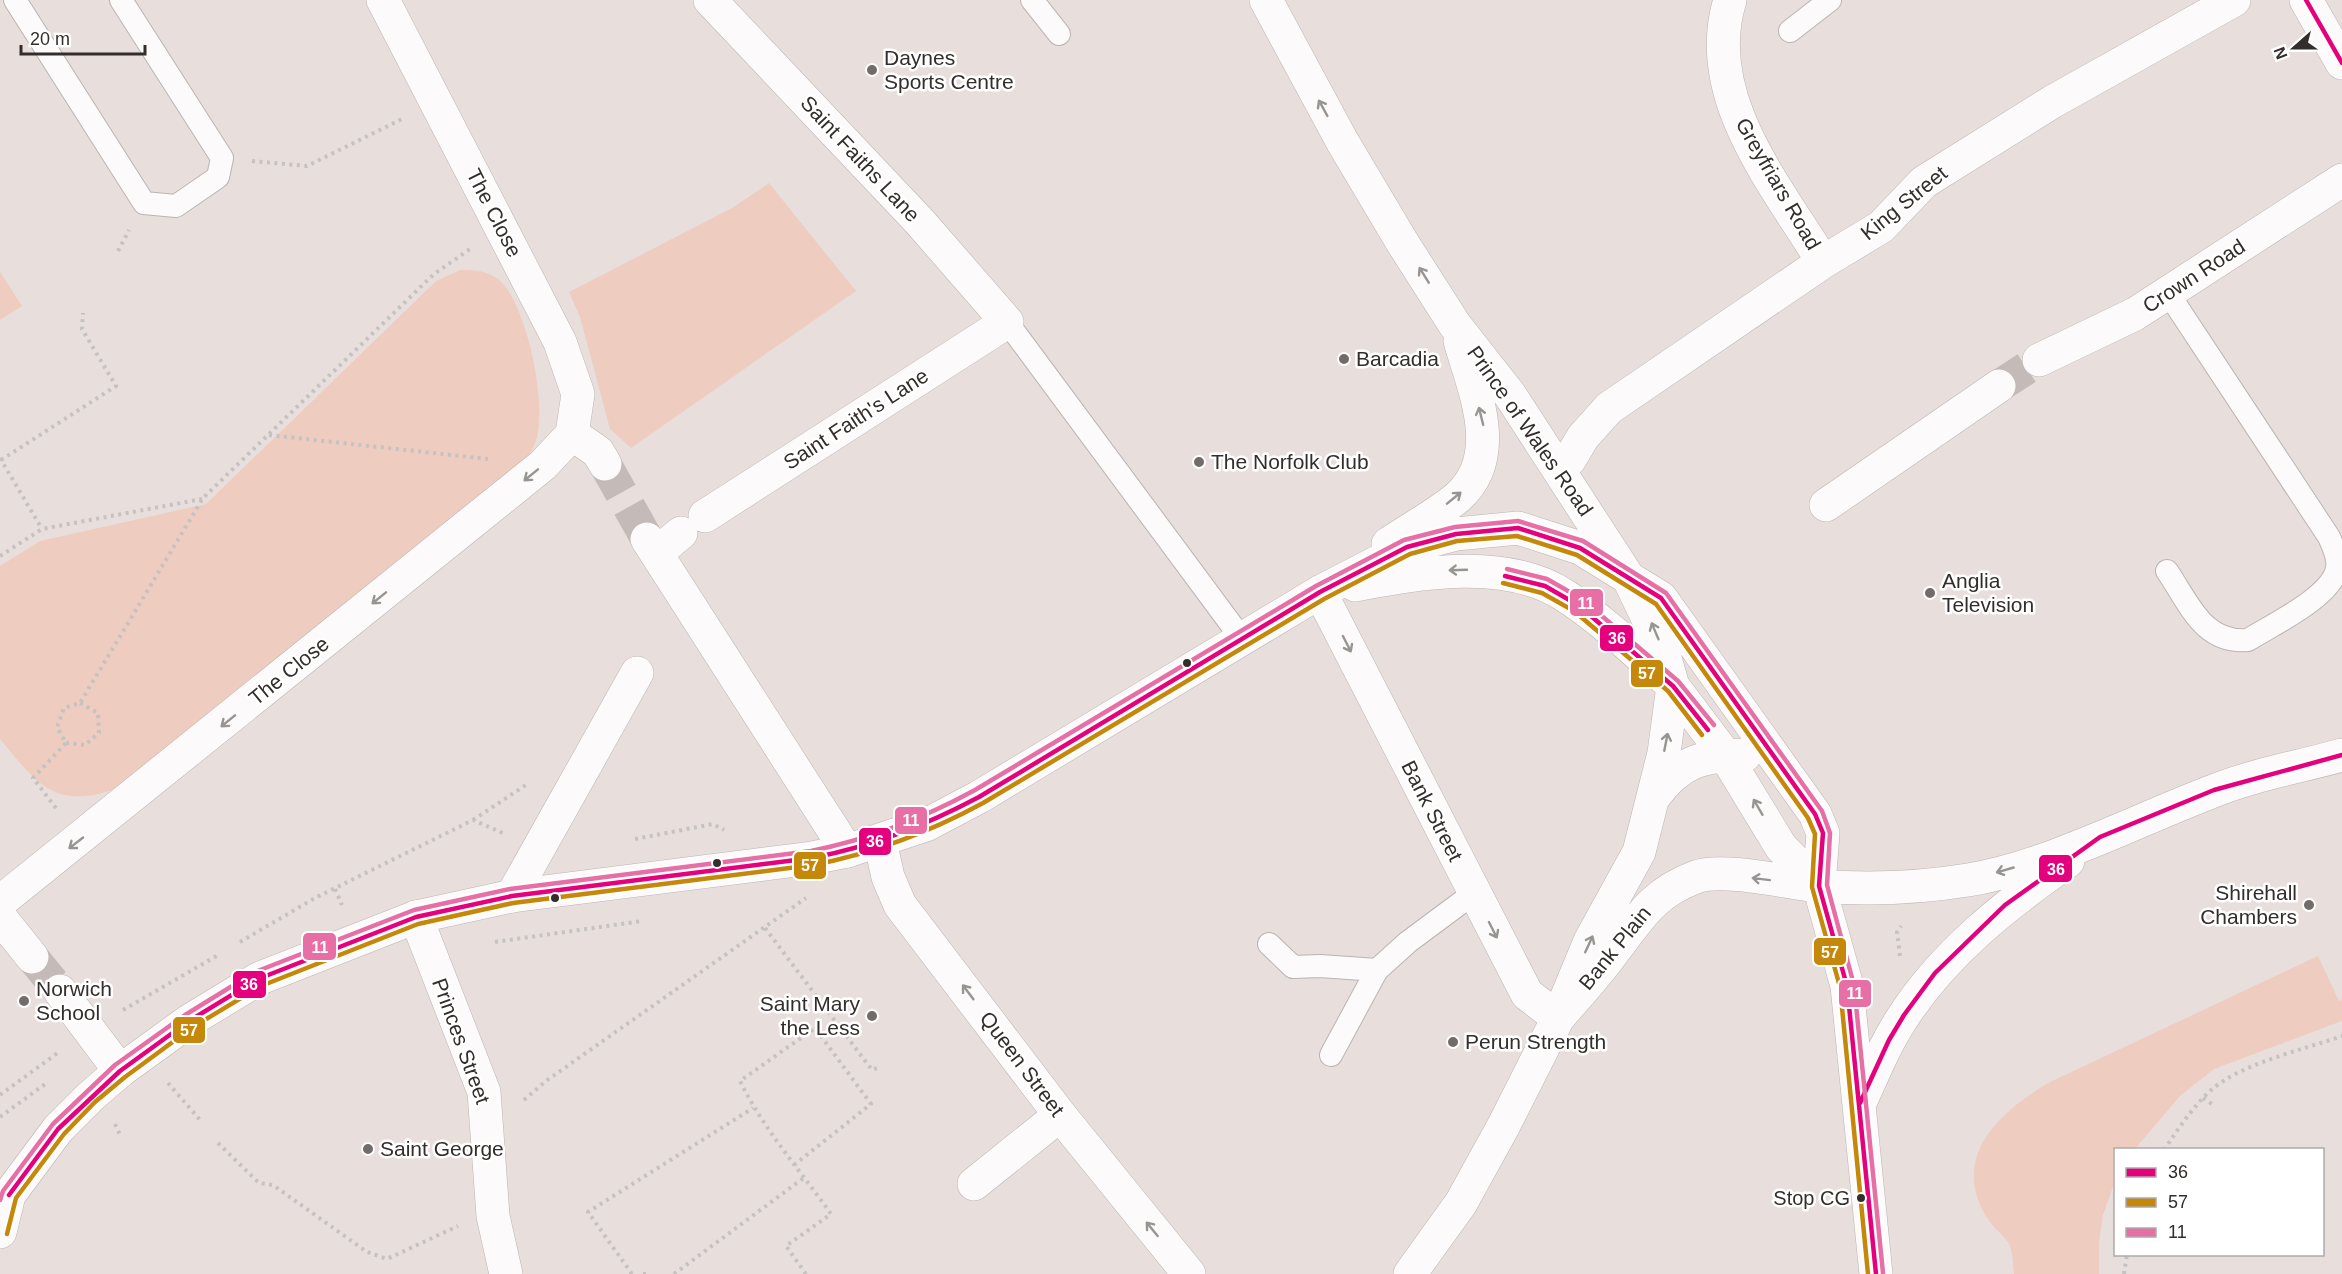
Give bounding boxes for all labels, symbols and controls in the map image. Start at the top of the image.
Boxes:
scale bar [21,18,146,56]
north arrow [2264,18,2324,78]
text: 20 m [30,29,70,49]
text: N [2270,45,2290,62]
place label: Daynes Sports Centre [884,46,1014,93]
marker: Daynes Sports Centre [865,63,879,77]
street label: Saint Faiths Lane [796,91,925,226]
one-way arrow [1317,100,1329,117]
street label: Greyfriars Road [1731,114,1825,254]
street label: King Street [1856,161,1951,244]
street label: The Close [462,165,526,261]
street label: Crown Road [2139,234,2249,317]
one-way arrow [1417,267,1430,284]
street label: Prince of Wales Road [1463,341,1598,520]
place label: Barcadia [1356,347,1439,370]
marker: Barcadia [1337,352,1351,366]
street label: Saint Faith's Lane [779,363,932,474]
one-way arrow [1475,407,1487,426]
place label: The Norfolk Club [1211,450,1369,473]
marker: The Norfolk Club [1192,455,1206,469]
one-way arrow [523,469,539,482]
one-way arrow [1446,492,1462,505]
one-way arrow [1448,565,1468,576]
place label: Anglia Television [1942,569,2034,616]
marker: Anglia Television [1923,586,1937,600]
line badge: 11 [1569,588,1604,617]
one-way arrow [372,591,387,605]
text: 11 [1578,595,1595,612]
one-way arrow [1649,622,1660,640]
line badge: 36 [1599,624,1634,652]
text: 36 [1608,630,1626,647]
street label: The Close [244,632,333,710]
one-way arrow [1341,635,1353,653]
unlabelled marker [1181,657,1193,669]
line badge: 57 [1630,659,1664,688]
text: 57 [1638,665,1656,682]
one-way arrow [220,714,236,727]
one-way arrow [1661,732,1672,752]
street label: Bank Street [1397,757,1468,865]
one-way arrow [1751,799,1763,816]
line badge: 11 [894,806,928,835]
text: 11 [903,812,920,829]
line badge: 36 [858,827,892,856]
text: 36 [866,833,884,850]
one-way arrow [68,836,84,849]
line badge: 57 [793,851,827,880]
line badge: 36 [2038,854,2073,883]
unlabelled marker [711,857,723,869]
text: 57 [801,857,819,874]
text: 36 [2047,861,2065,878]
one-way arrow [1996,865,2015,877]
one-way arrow [1752,873,1772,884]
place label: Shirehall Chambers [2200,881,2297,928]
unlabelled marker [549,892,561,904]
marker: Shirehall Chambers [2302,898,2316,912]
street label: Bank Plain [1574,901,1655,994]
one-way arrow [1488,920,1499,938]
line badge: 11 [302,932,337,961]
one-way arrow [1584,936,1595,954]
line badge: 57 [1813,937,1847,966]
text: 11 [312,939,329,956]
text: 57 [1821,944,1839,961]
line badge: 36 [232,970,267,999]
street label: Princes Street [428,975,495,1107]
text: 36 [240,976,258,993]
place label: Norwich School [36,977,112,1024]
line badge: 11 [1838,979,1872,1008]
one-way arrow [961,984,974,1000]
text: 11 [1847,985,1864,1002]
place label: Saint Mary the Less [760,992,860,1039]
marker: Norwich School [17,994,31,1008]
street label: Queen Street [976,1007,1069,1121]
marker: Saint Mary the Less [865,1009,879,1023]
line badge: 57 [172,1016,206,1044]
text: 57 [180,1022,198,1039]
place label: Perun Strength [1465,1030,1606,1053]
marker: Perun Strength [1446,1035,1460,1049]
place label: Saint George [380,1137,504,1160]
marker: Saint George [361,1142,375,1156]
legend [2114,1148,2324,1256]
text: 36 [2168,1162,2188,1182]
place label: Stop CG [1773,1187,1850,1209]
marker: Stop CG [1855,1192,1867,1204]
text: 57 [2168,1192,2188,1212]
one-way arrow [1145,1221,1158,1237]
text: 11 [2168,1222,2187,1242]

